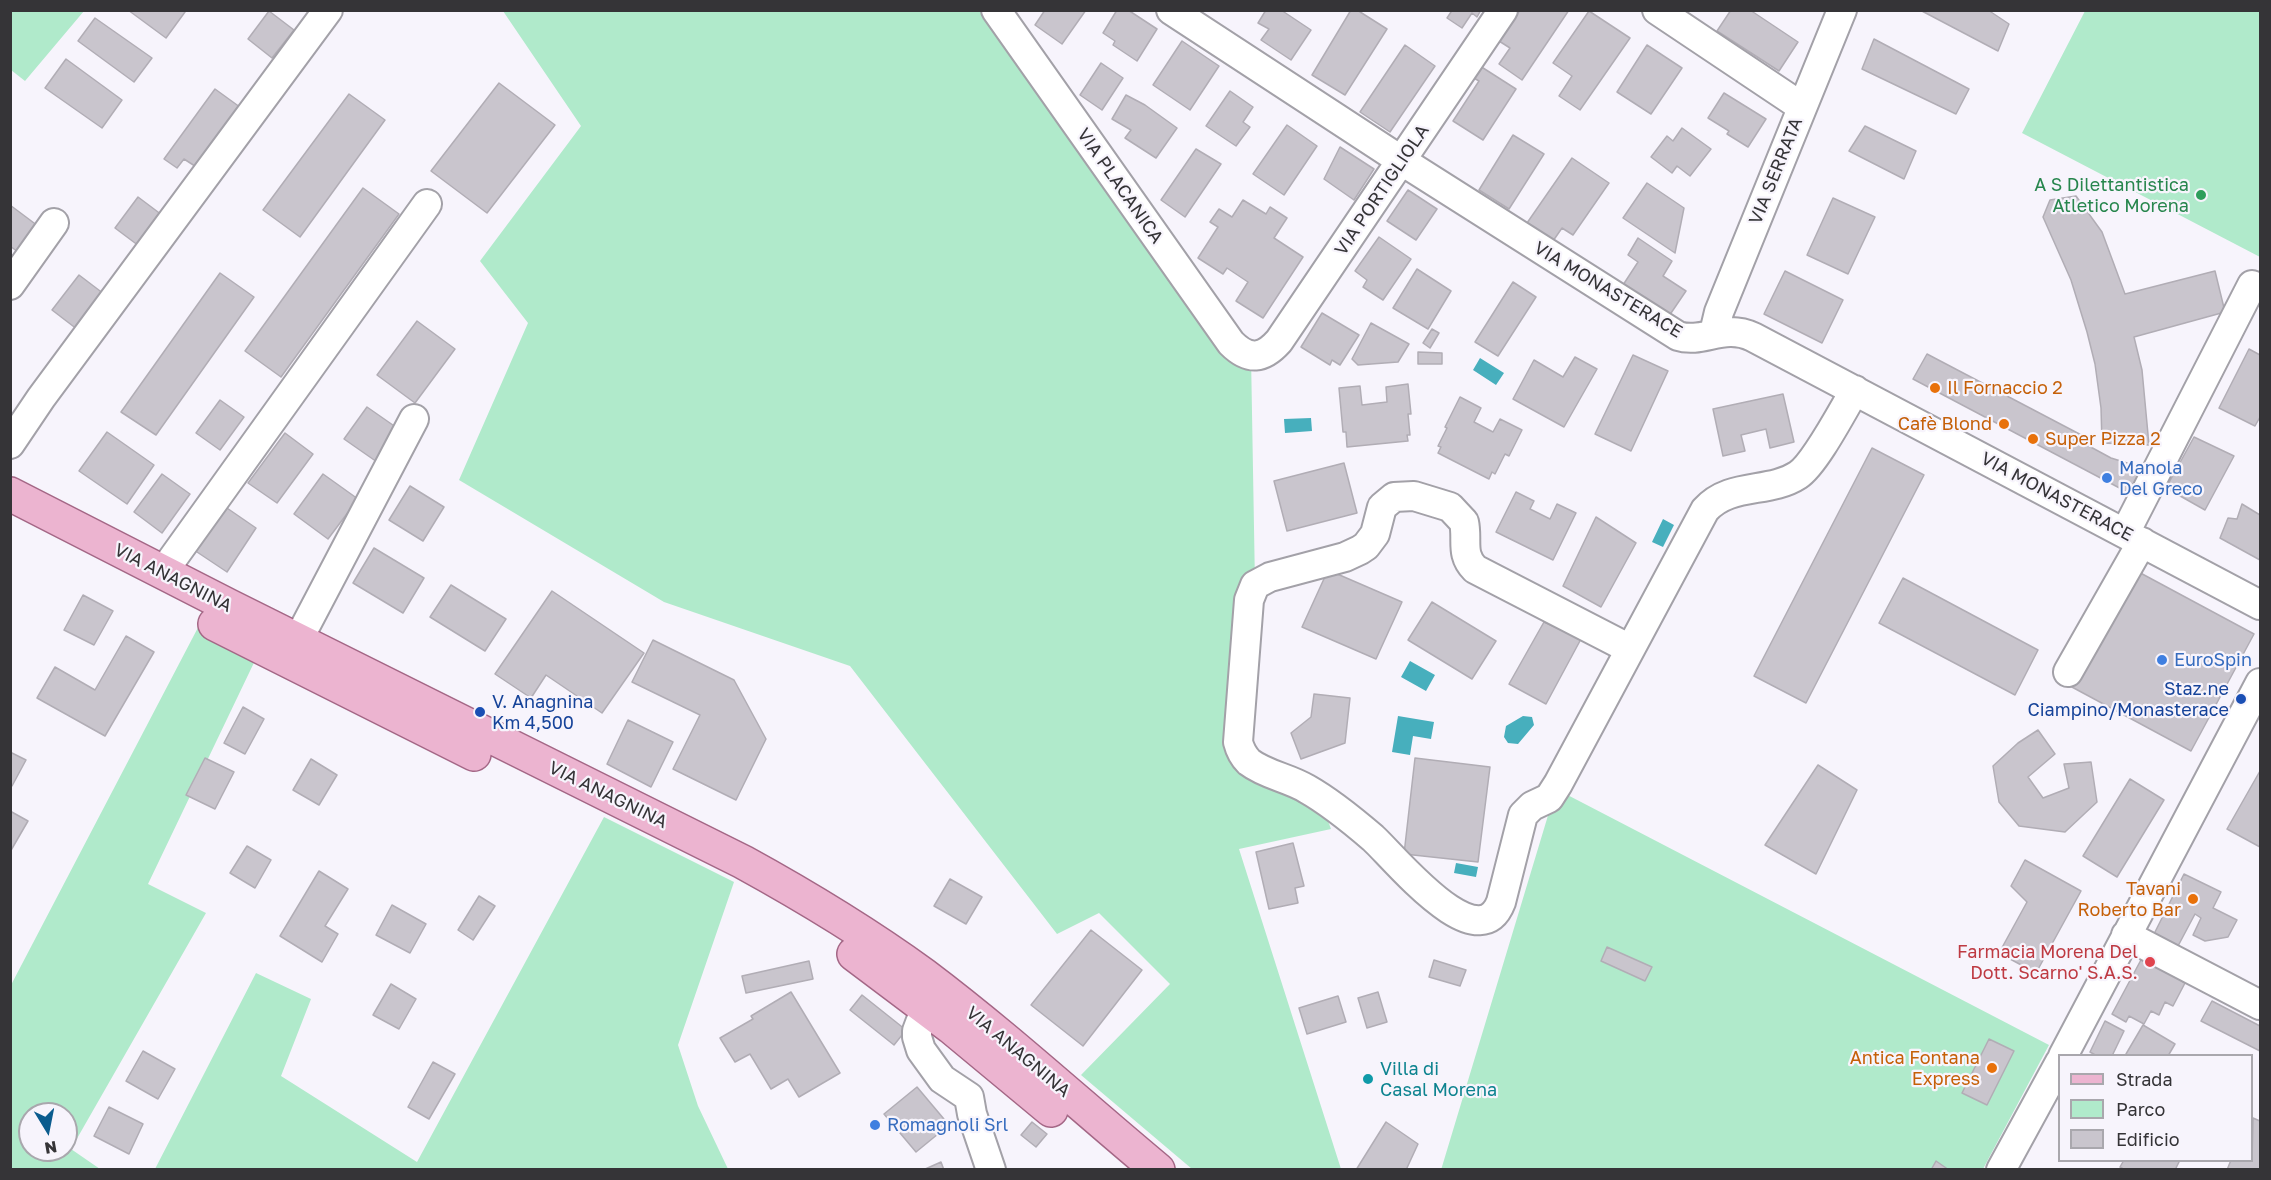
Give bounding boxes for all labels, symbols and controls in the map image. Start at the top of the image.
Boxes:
street label: VIA SERRATA [1745,114,1807,228]
street label: VIA PORTIGLIOLA [1330,121,1434,259]
street label: VIA PLACANICA [1072,124,1168,248]
place label: A S Dilettantistica Atletico Morena [2034,174,2189,216]
marker: A S Dilettantistica Atletico Morena [2194,188,2208,202]
street label: VIA MONASTERACE [1530,237,1686,343]
place label: Il Fornaccio 2 [1947,377,2063,399]
marker: Il Fornaccio 2 [1928,381,1942,395]
place label: Cafè Blond [1898,413,1992,435]
marker: Cafè Blond [1997,417,2011,431]
place label: Super Pizza 2 [2045,428,2161,450]
marker: Super Pizza 2 [2026,432,2040,446]
street label: VIA MONASTERACE [1977,448,2137,546]
place label: Manola Del Greco [2119,457,2203,500]
marker: Manola Del Greco [2100,471,2114,485]
street label: VIA ANAGNINA [110,539,236,617]
place label: EuroSpin [2174,649,2252,671]
marker: EuroSpin [2155,653,2169,667]
place label: Staz.ne Ciampino/Monasterace [2027,678,2229,720]
place label: V. Anagnina Km 4,500 [492,691,593,734]
marker: Staz.ne Ciampino/Monasterace [2234,692,2248,706]
marker: V. Anagnina Km 4,500 [473,705,487,719]
street label: VIA ANAGNINA [545,757,671,833]
place label: Tavani Roberto Bar [2078,878,2181,920]
marker: Tavani Roberto Bar [2186,892,2200,906]
place label: Farmacia Morena Del Dott. Scarno' S.A.S. [1957,941,2138,984]
marker: Farmacia Morena Del Dott. Scarno' S.A.S. [2143,955,2157,969]
street label: VIA ANAGNINA [961,1002,1075,1102]
place label: Antica Fontana Express [1850,1047,1980,1090]
legend [2058,1054,2253,1162]
place label: Villa di Casal Morena [1380,1058,1497,1100]
marker: Antica Fontana Express [1985,1061,1999,1075]
text: Strada [2116,1068,2173,1090]
marker: Villa di Casal Morena [1361,1072,1375,1086]
text: Parco [2116,1098,2165,1120]
north arrow [18,1102,78,1162]
place label: Romagnoli Srl [887,1114,1008,1136]
marker: Romagnoli Srl [868,1118,882,1132]
text: Edificio [2116,1128,2180,1150]
text: N [43,1137,59,1159]

